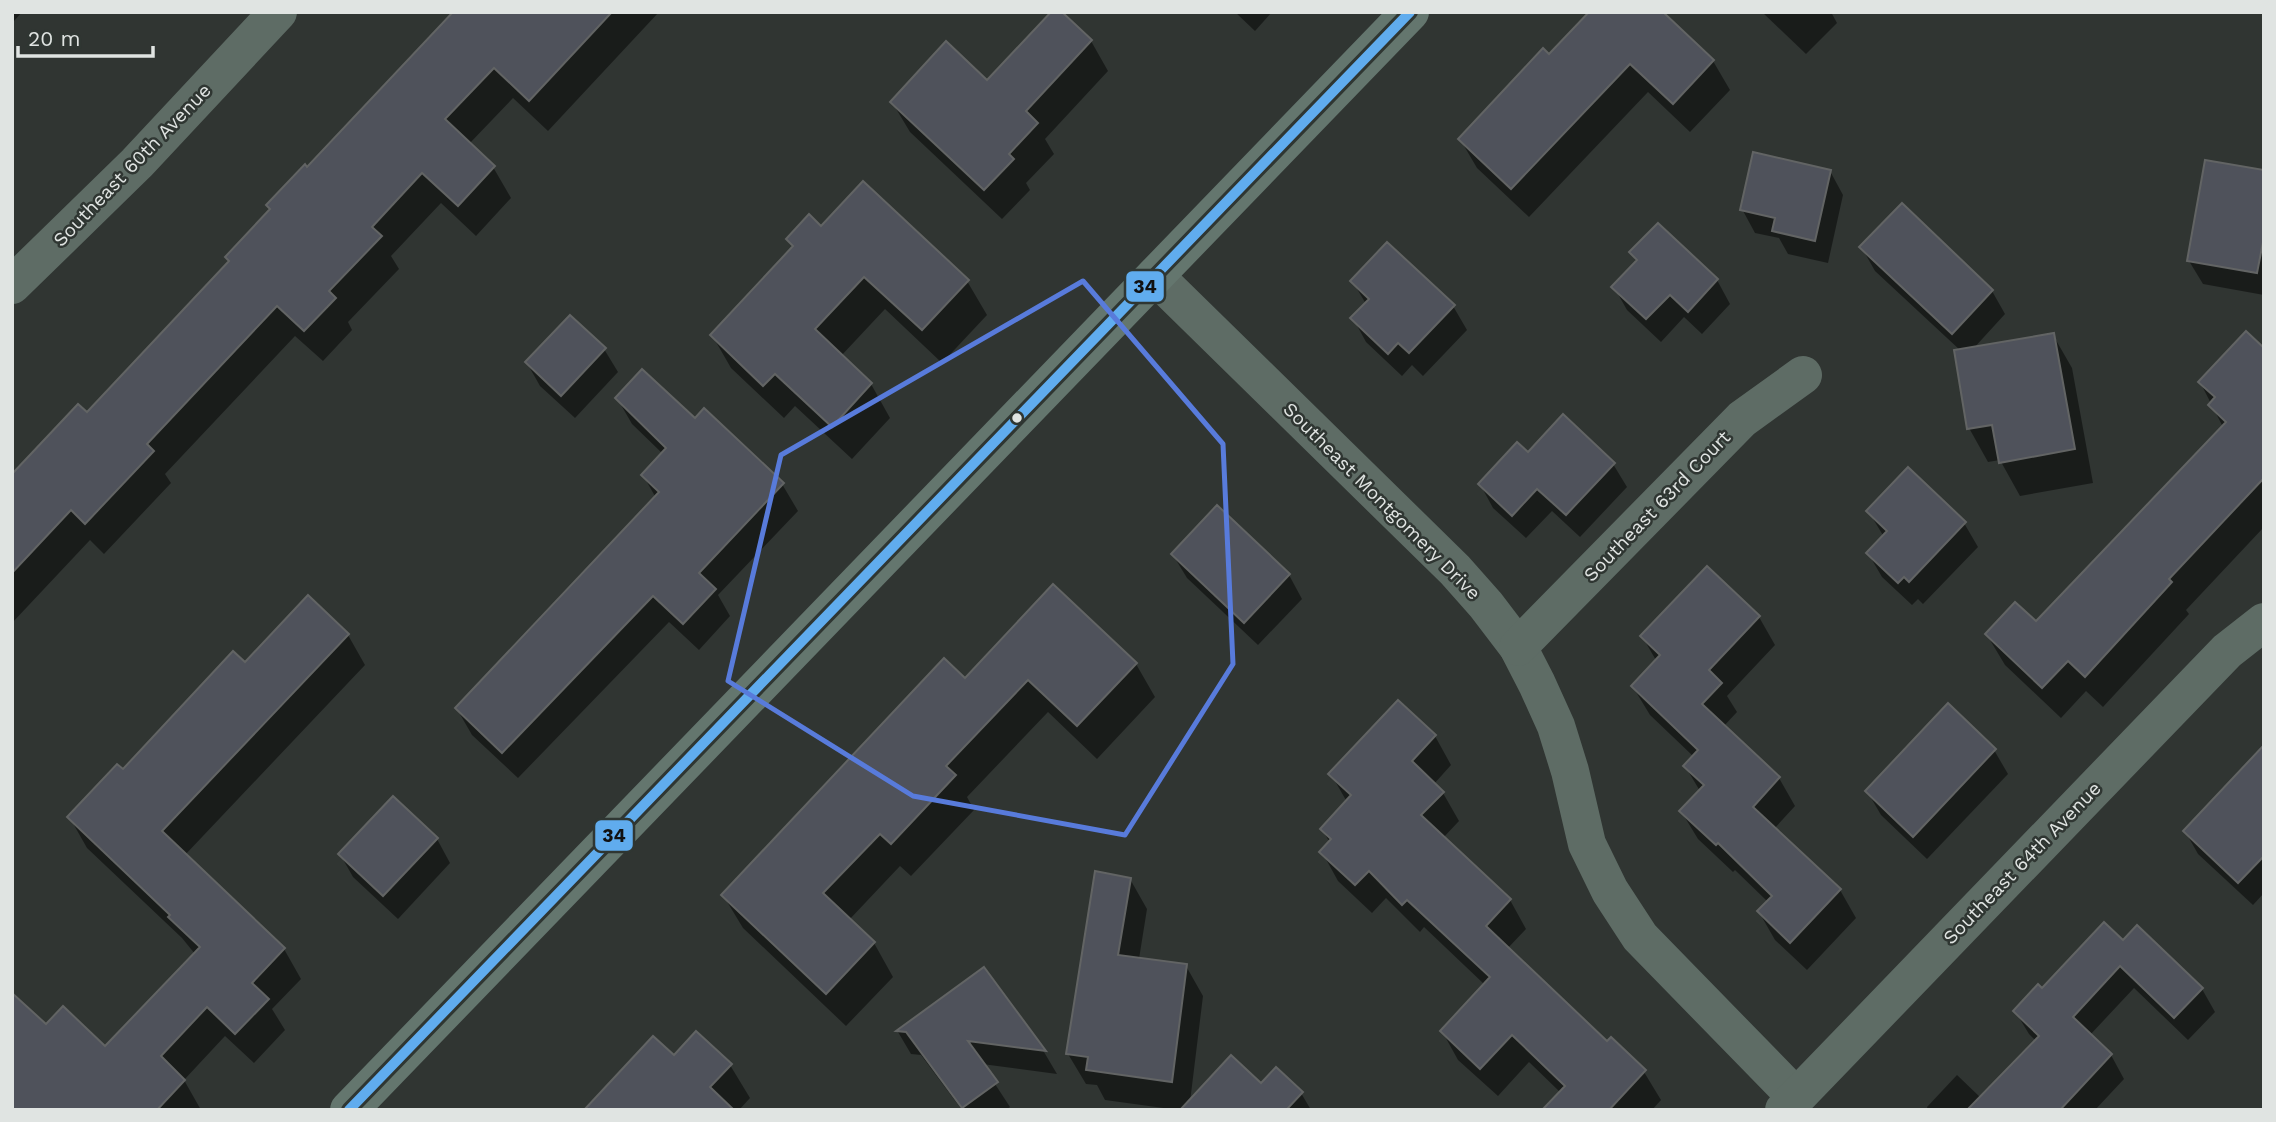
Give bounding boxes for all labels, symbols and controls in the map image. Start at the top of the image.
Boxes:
scale bar [18,14,152,58]
text: 20 m [28,26,80,51]
street label: Southeast 60th Avenue [48,79,216,251]
line badge: 34 [1125,270,1165,303]
text: 34 [1133,275,1157,298]
street label: Southeast Montgomery Drive [1279,398,1485,604]
unlabelled marker [1010,411,1024,425]
street label: Southeast 63rd Court [1579,426,1735,586]
street label: Southeast 64th Avenue [1938,777,2106,949]
line badge: 34 [594,819,634,852]
text: 34 [602,824,626,847]

